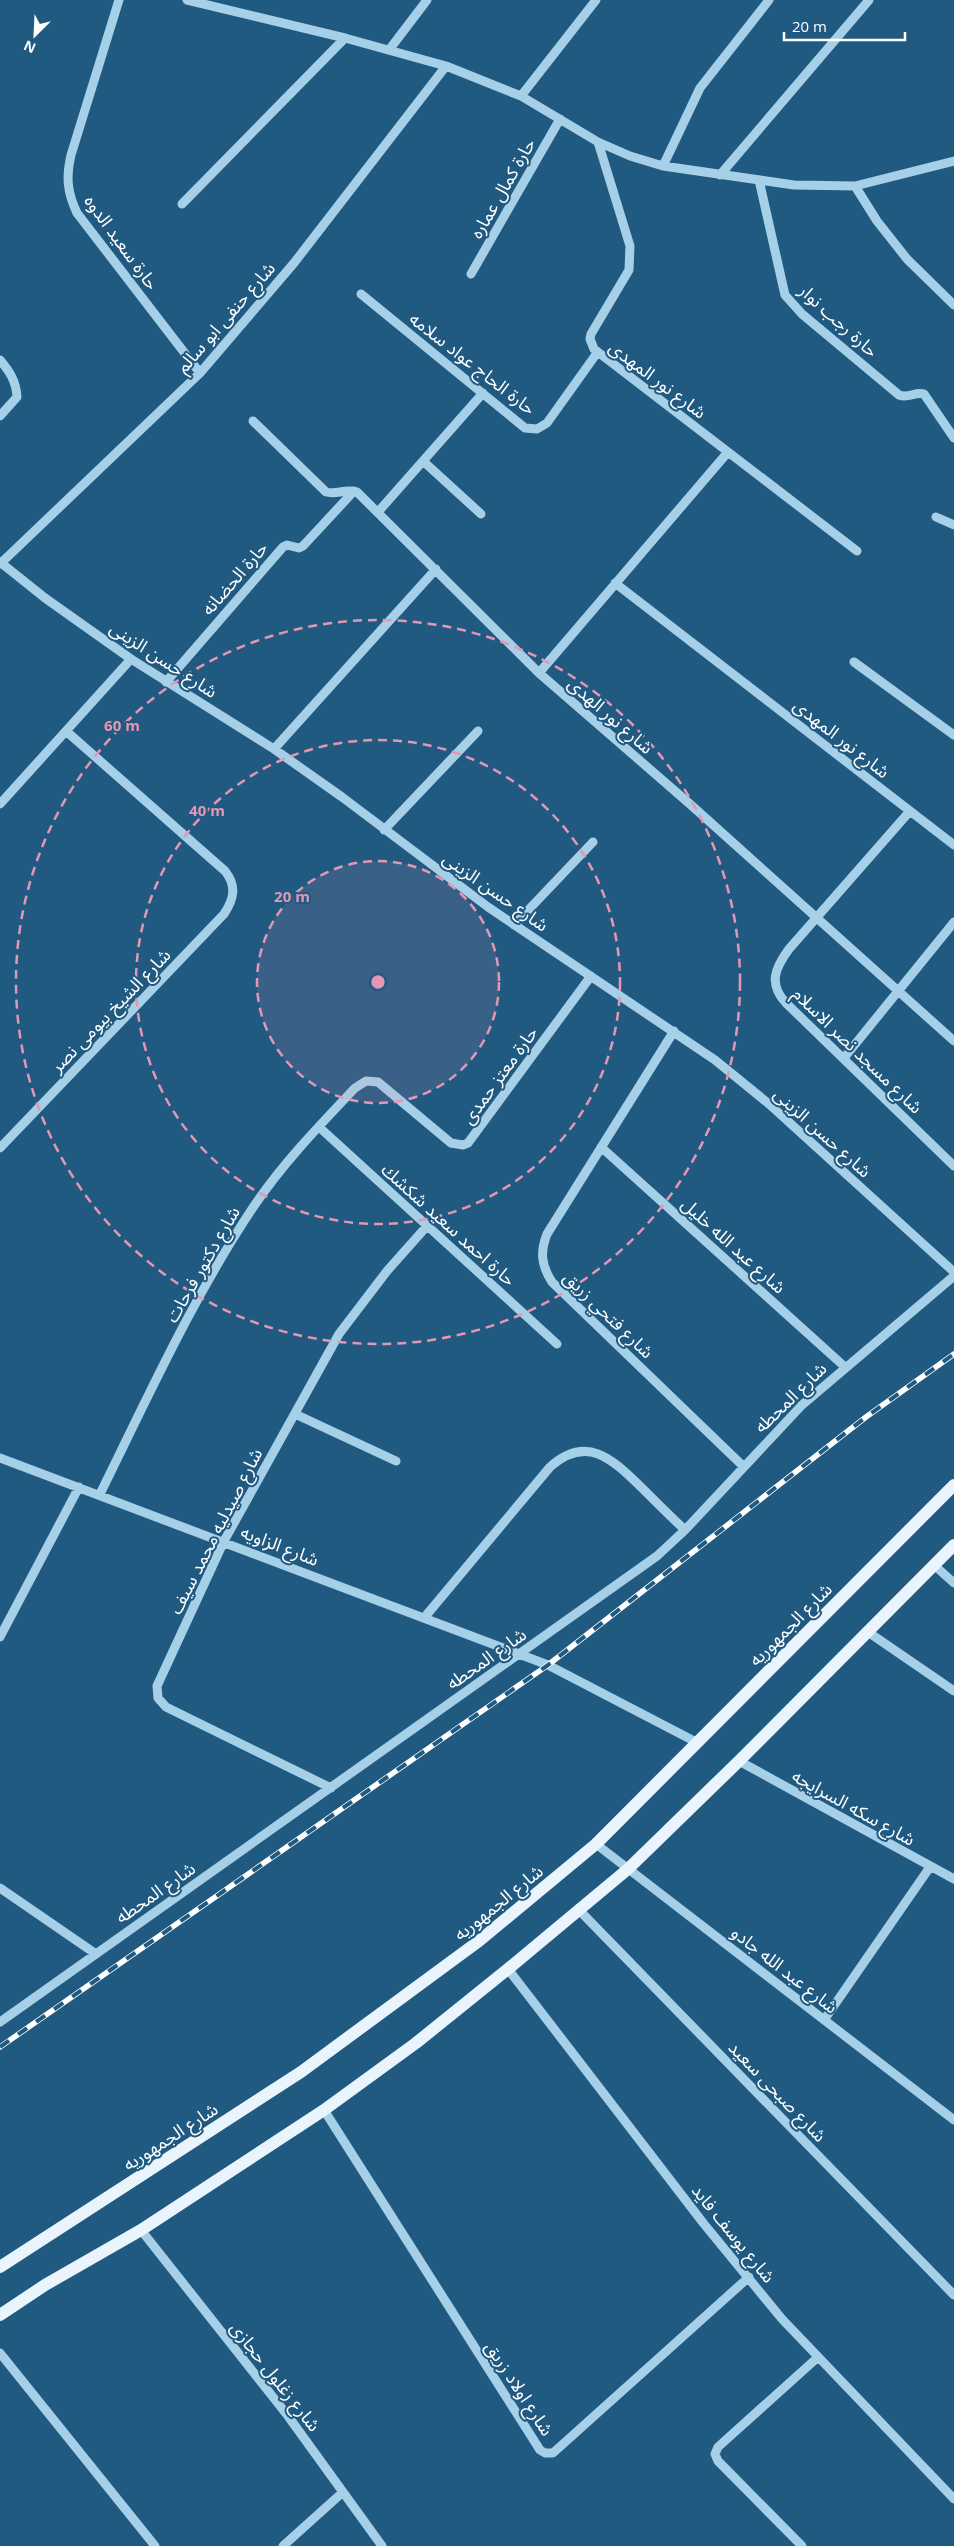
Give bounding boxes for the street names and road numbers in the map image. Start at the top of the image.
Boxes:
street label: حارة كمال عماره [464,134,540,242]
street label: حارة سعيد الدوه [79,190,165,294]
street label: شارع حنفى ابو سالم [170,256,282,380]
street label: حارة رجب نوار [794,277,884,362]
street label: حارة الحاج عواد سلامه [404,306,541,421]
street label: شارع نور المهدى [603,334,712,426]
street label: حارة الحضانه [195,536,273,620]
street label: شارع حسن الزينى [104,615,222,705]
street label: شارع نور الهدى [561,671,659,761]
street label: شارع نور المهدى [787,693,895,786]
street label: شارع حسن الزينى [437,846,554,939]
street label: شارع الشيخ بيومى نصر [44,943,178,1080]
street label: شارع مسجد نصر الاسلام [786,982,928,1121]
street label: حارة معتز حمدى [455,1021,543,1129]
street label: شارع حسن الزينى [767,1082,877,1185]
street label: حارة احمد سعيد شكشك [377,1157,521,1291]
street label: شارع عبد الله خليل [675,1192,791,1301]
street label: شارع دكتور فرحات [159,1202,248,1328]
street label: شارع فتحي زريق [557,1265,659,1365]
street label: شارع المحطه [749,1356,834,1440]
street label: شارع صيدليه محمد سيف [163,1444,270,1619]
street label: شارع الزاويه [236,1519,323,1574]
street label: شارع الجمهوريه [743,1577,839,1673]
street label: شارع المحطه [441,1622,532,1697]
street label: شارع سكه السرايجه [787,1763,920,1853]
street label: شارع المحطه [110,1856,201,1931]
street label: شارع الجمهوريه [448,1859,550,1948]
street label: شارع عبد الله جادو [725,1920,843,2021]
street label: شارع صبحى سعيد [722,2035,832,2149]
street label: شارع الجمهوريه [118,2096,224,2178]
street label: شارع يوسف فايد [684,2179,781,2289]
street label: شارع زغلول حجازى [223,2316,327,2438]
street label: شارع اولاد زريق [478,2336,560,2442]

